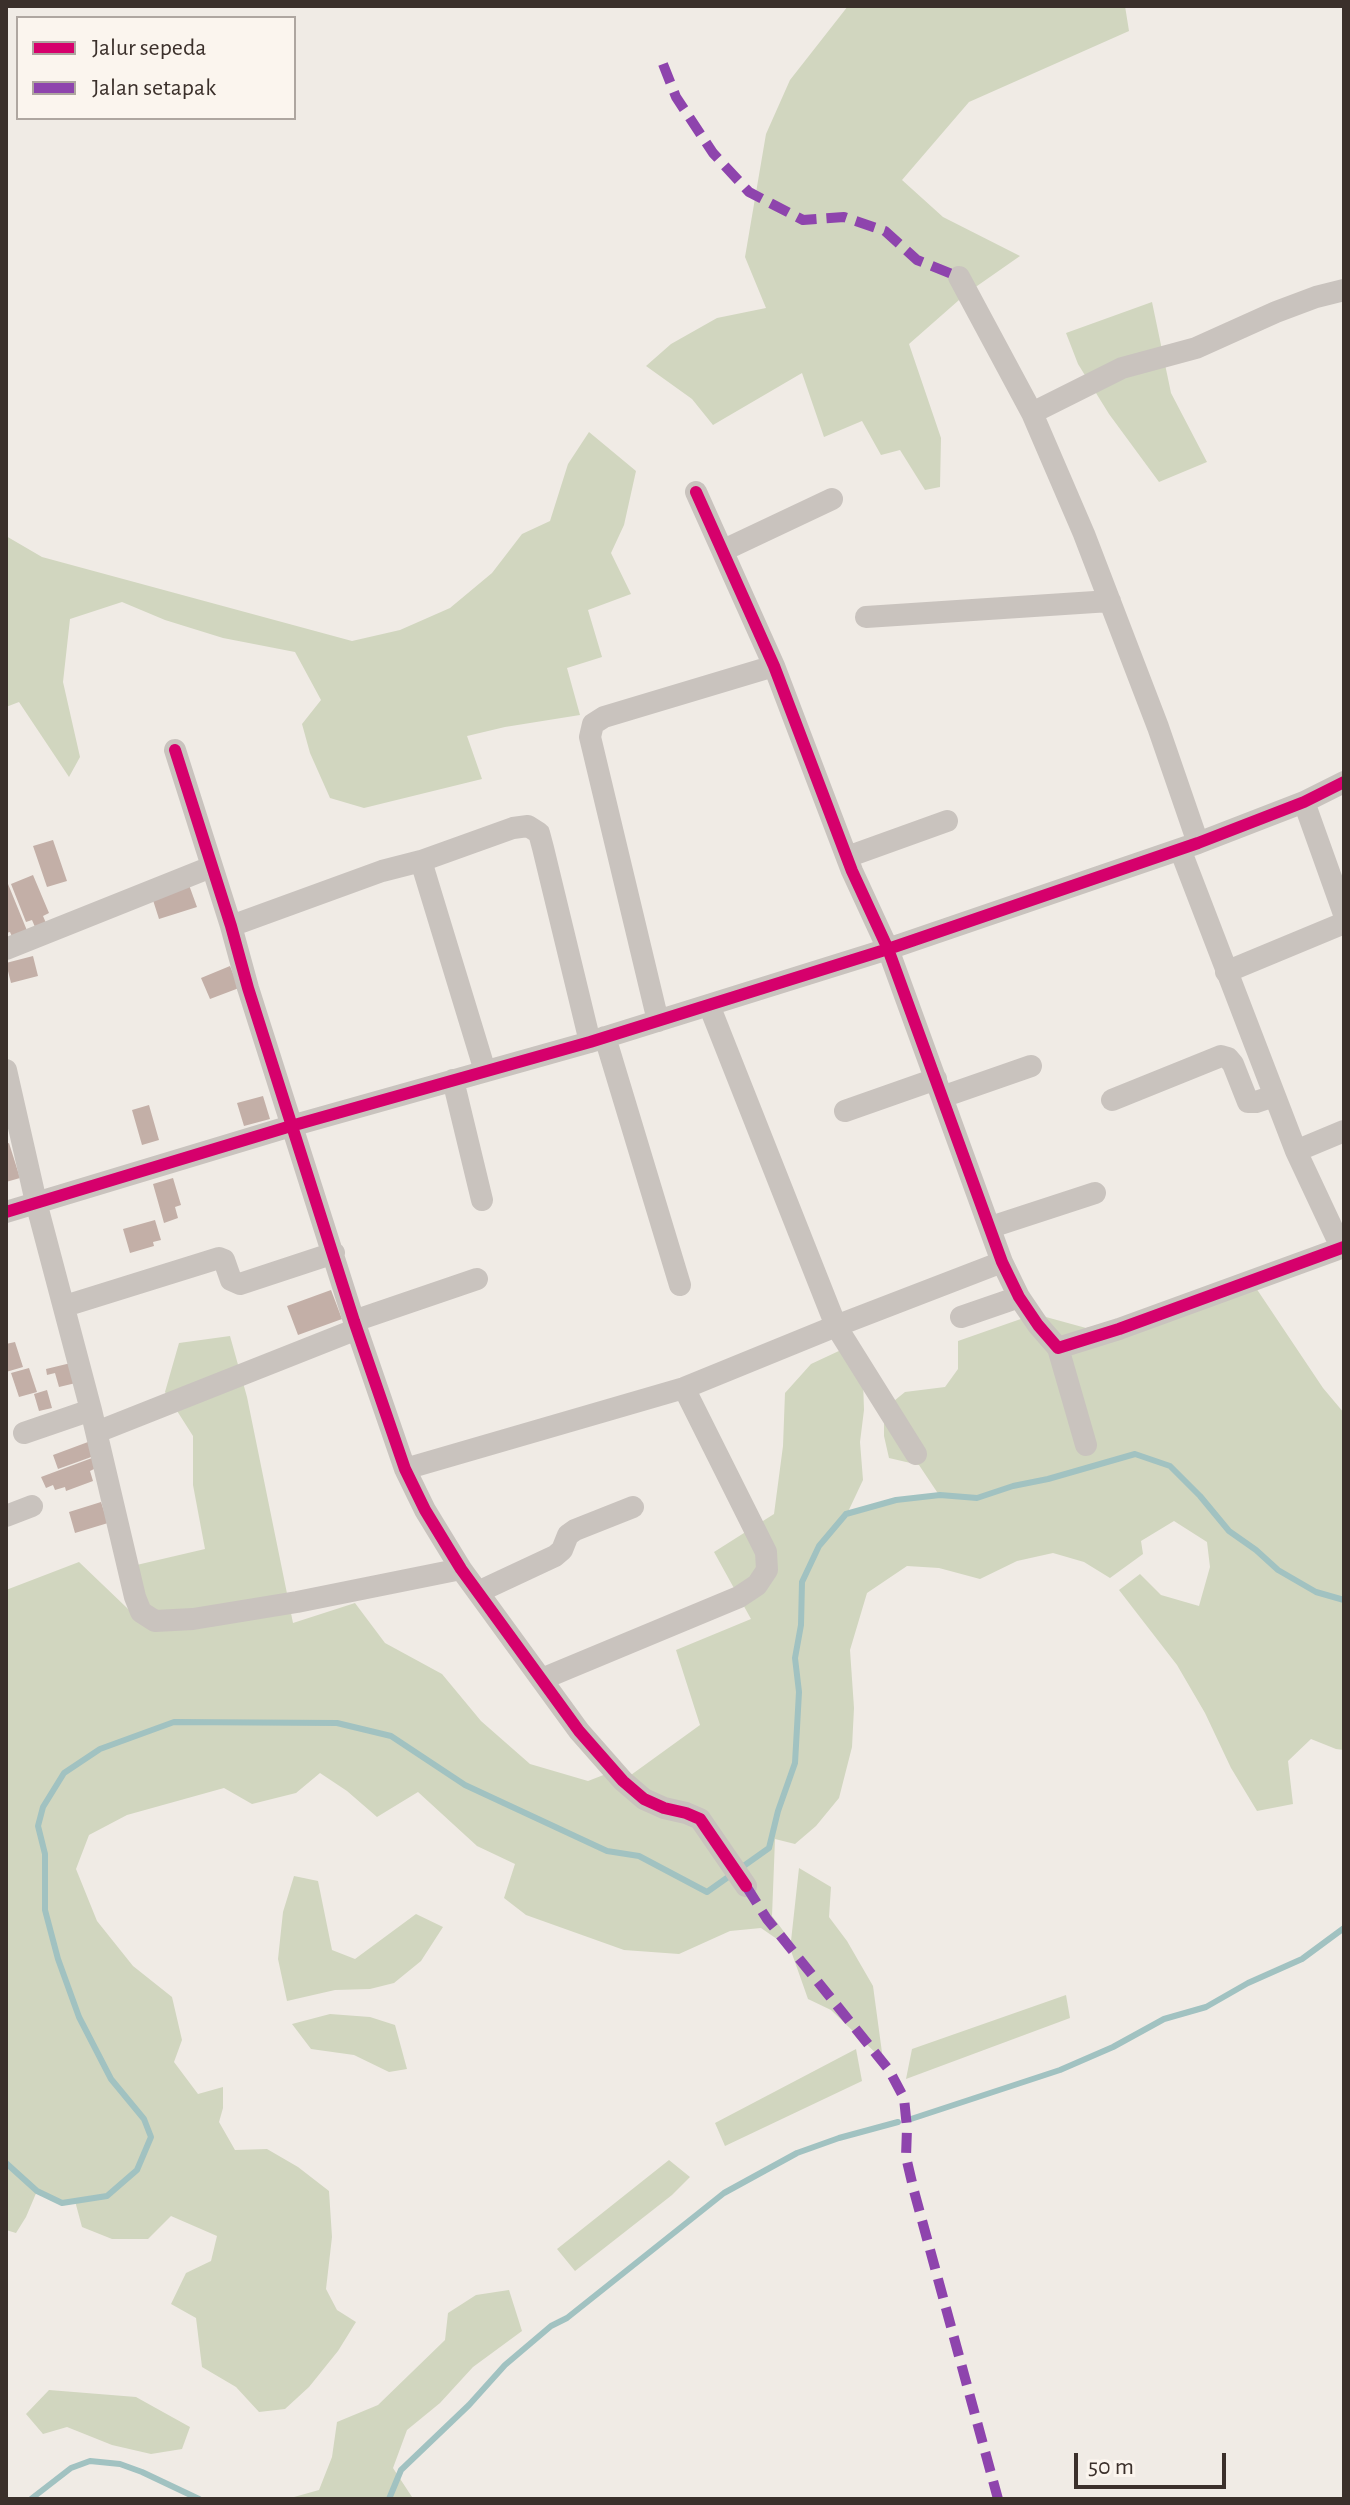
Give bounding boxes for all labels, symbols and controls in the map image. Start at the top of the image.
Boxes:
legend [16,16,296,120]
text: Jalur sepeda [92,36,206,60]
text: Jalan setapak [92,76,216,100]
scale bar [1078,2437,1230,2487]
text: 50 m [1088,2455,1134,2479]

